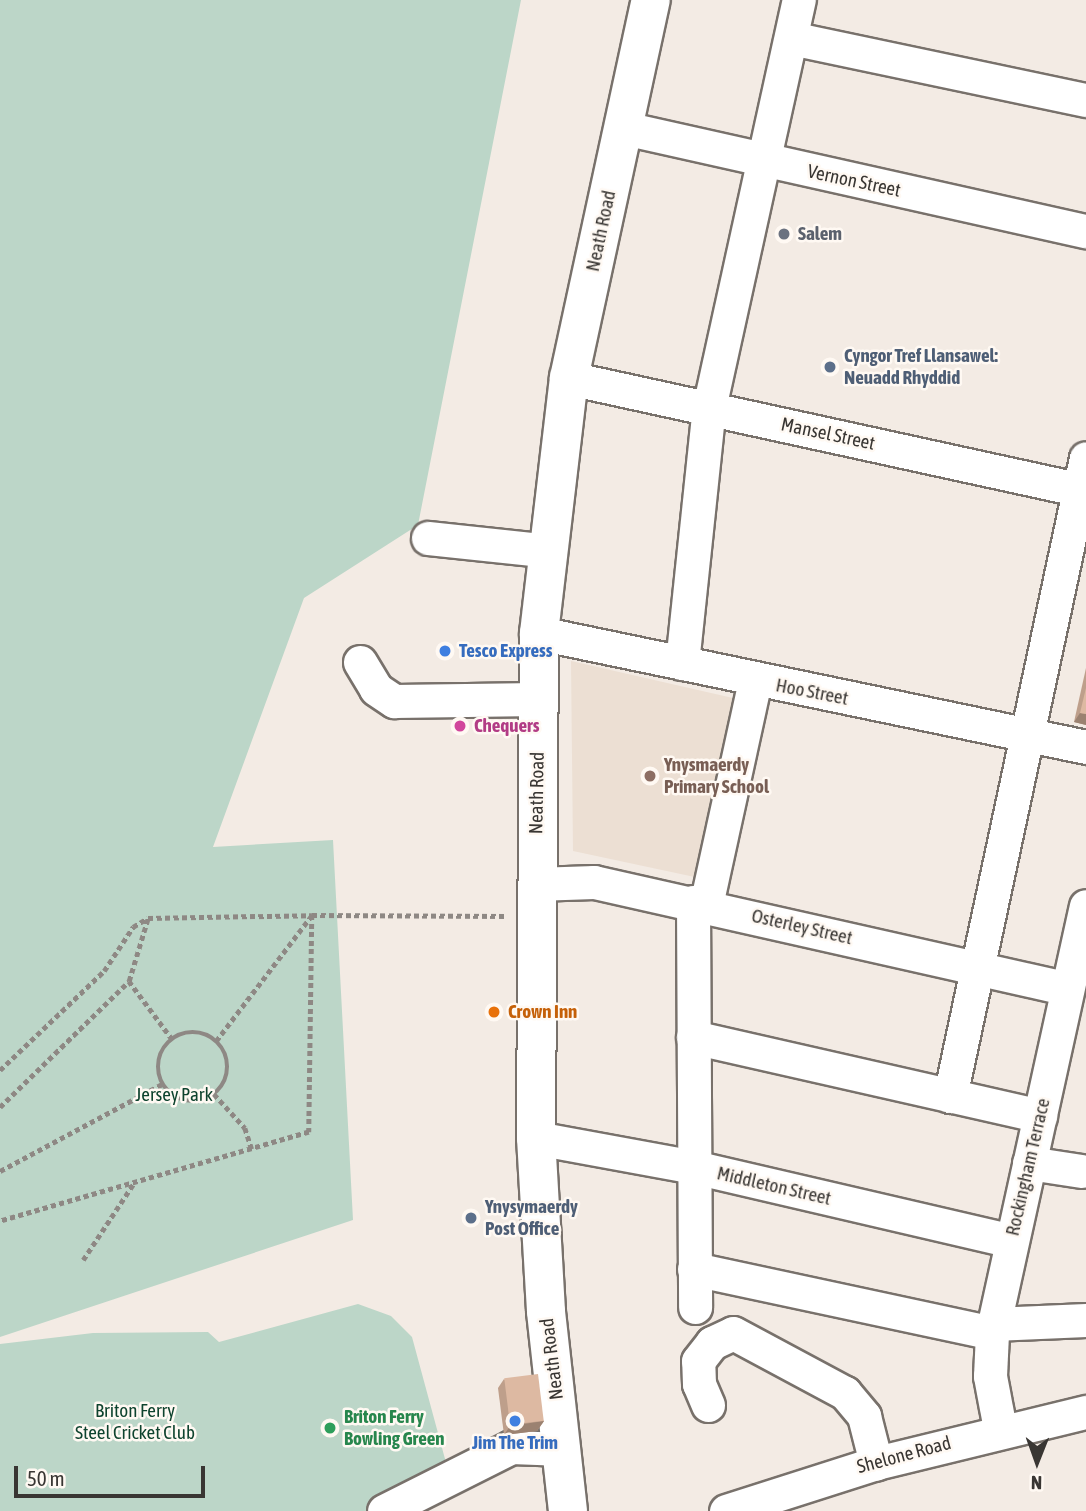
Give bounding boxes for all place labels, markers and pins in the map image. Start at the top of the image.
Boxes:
place label: Salem [798,223,842,245]
marker: Salem [776,226,792,242]
place label: Cyngor Tref Llansawel: Neuadd Rhyddid [844,345,998,389]
marker: Cyngor Tref Llansawel: Neuadd Rhyddid [822,359,838,375]
place label: Tesco Express [459,640,553,662]
marker: Tesco Express [437,643,453,659]
place label: Chequers [474,715,539,737]
marker: Chequers [452,718,468,734]
place label: Ynysmaerdy Primary School [664,754,769,798]
marker: Ynysmaerdy Primary School [642,768,658,784]
place label: Crown Inn [508,1001,577,1023]
marker: Crown Inn [486,1004,502,1020]
place label: Ynysymaerdy Post Office [485,1196,578,1240]
marker: Ynysymaerdy Post Office [463,1210,479,1226]
place label: Briton Ferry Bowling Green [344,1406,445,1450]
marker: Jim The Trim [507,1413,523,1429]
marker: Briton Ferry Bowling Green [322,1420,338,1436]
place label: Jim The Trim [472,1432,558,1454]

